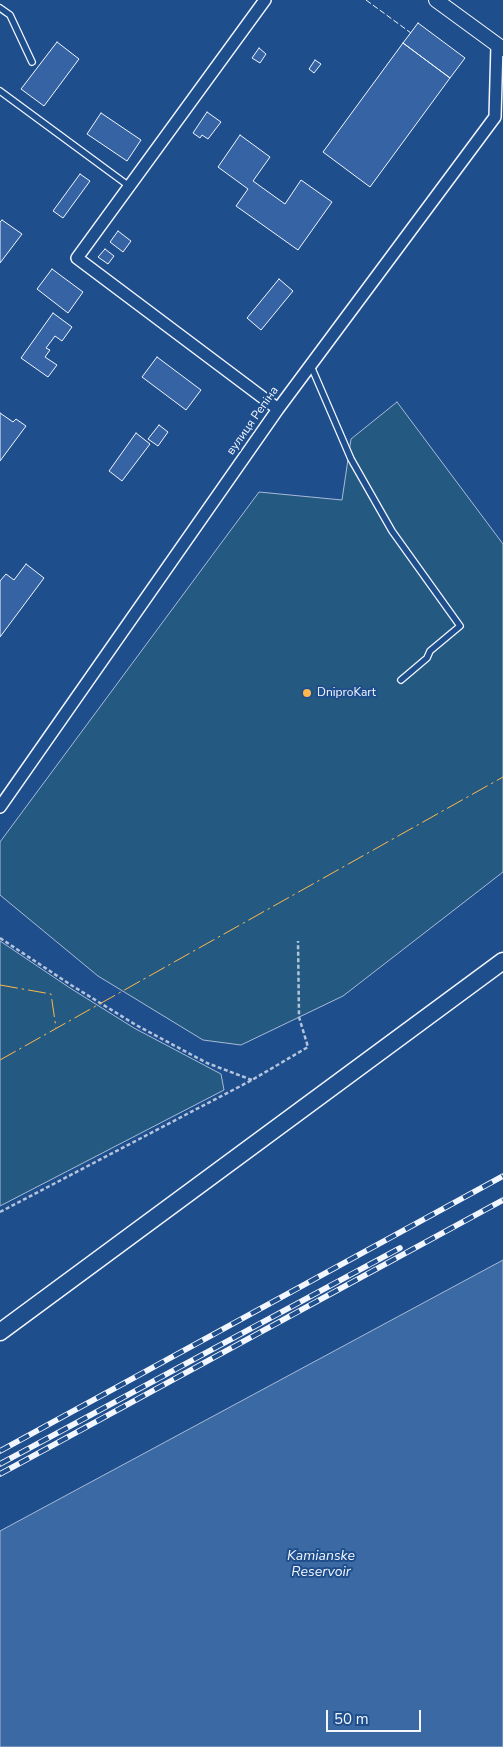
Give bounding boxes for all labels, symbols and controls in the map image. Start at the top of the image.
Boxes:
street label: вулиця Репіна [224,384,282,458]
place label: DniproKart [317,686,376,700]
marker: DniproKart [301,687,313,699]
water label: Kamianske Reservoir [287,1549,355,1581]
scale bar [328,1700,423,1732]
text: 50 m [334,1709,369,1729]

